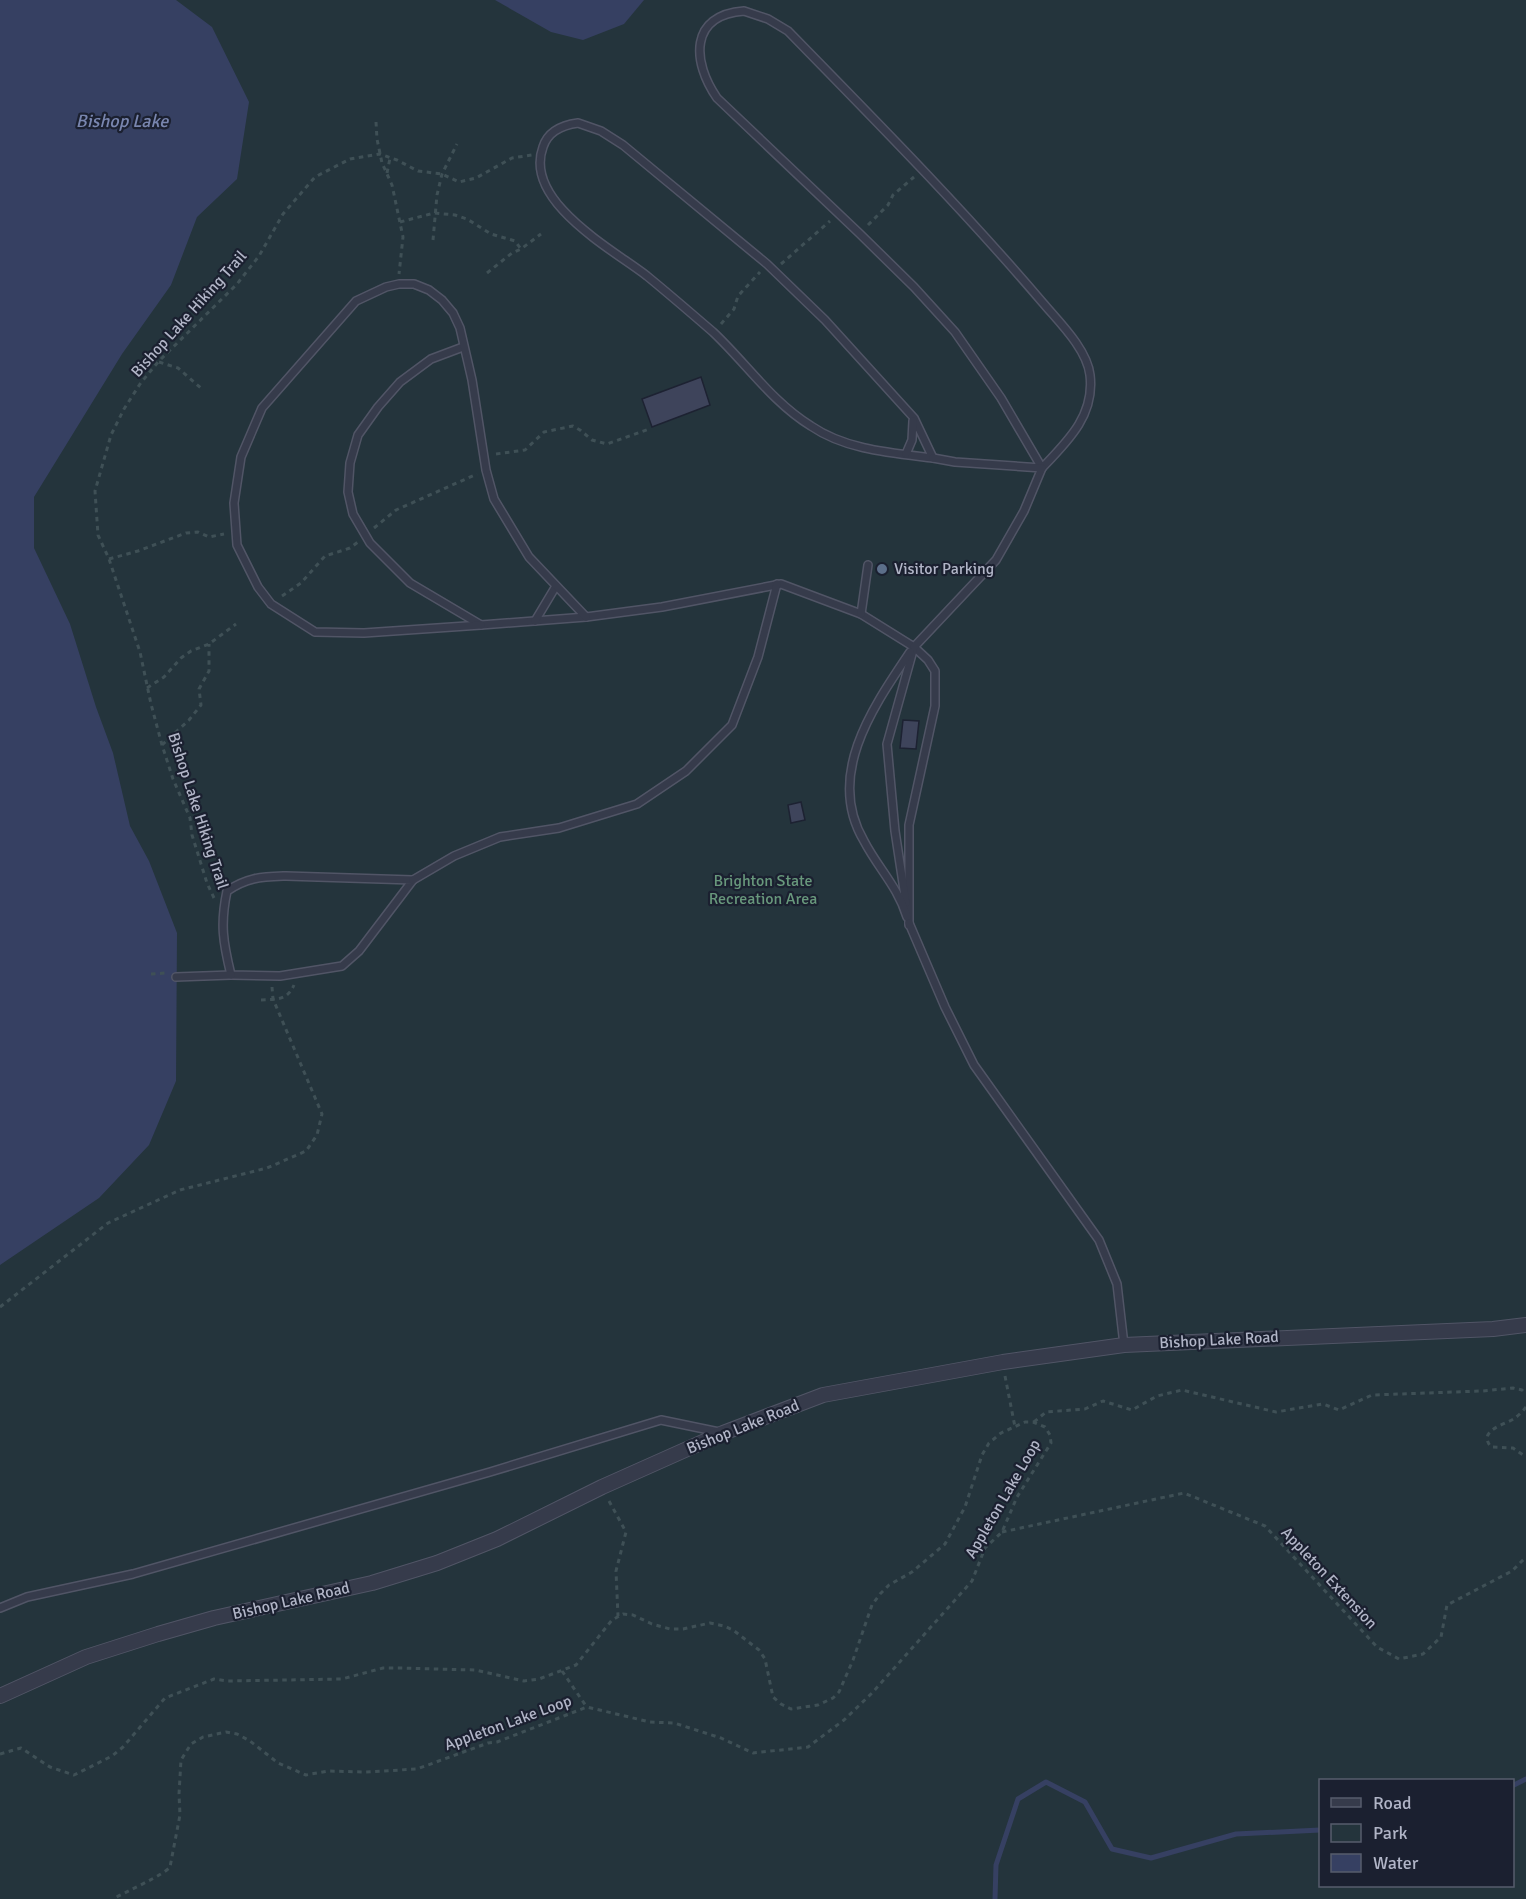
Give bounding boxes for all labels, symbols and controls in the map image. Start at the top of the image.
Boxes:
water label: Bishop Lake [76,110,169,132]
street label: Bishop Lake Hiking Trail [127,246,251,382]
place label: Visitor Parking [894,559,994,579]
marker: Visitor Parking [875,562,889,576]
street label: Bishop Lake Hiking Trail [163,730,233,892]
park label: Brighton State Recreation Area [709,871,817,909]
street label: Bishop Lake Road [1159,1327,1279,1353]
street label: Bishop Lake Road [684,1395,802,1459]
street label: Appleton Lake Loop [961,1436,1045,1562]
street label: Appleton Extension [1277,1523,1381,1633]
street label: Bishop Lake Road [230,1578,352,1624]
street label: Appleton Lake Loop [442,1691,574,1755]
legend [1319,1779,1514,1887]
text: Road [1373,1792,1412,1814]
text: Park [1373,1822,1408,1844]
text: Water [1373,1852,1419,1874]

